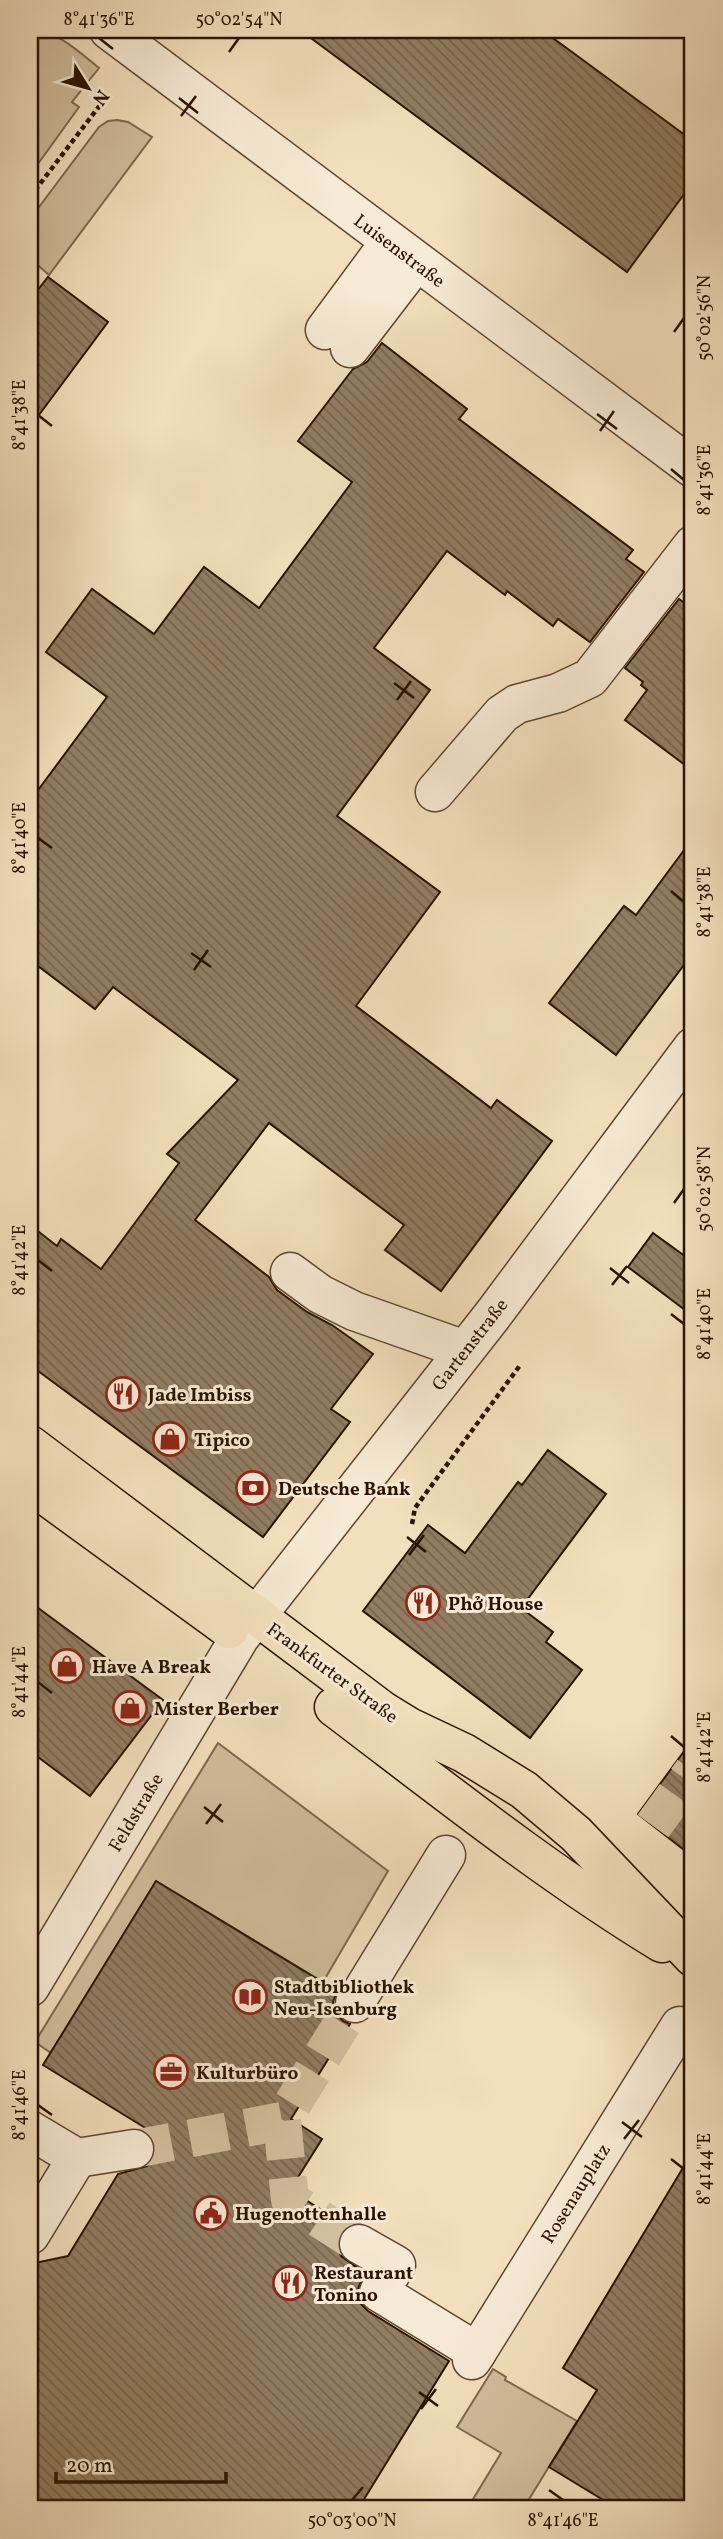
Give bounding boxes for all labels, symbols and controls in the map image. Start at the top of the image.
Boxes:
text: 8°41'36"E [63,8,135,33]
text: 50°02'54"N [195,8,283,33]
north arrow [52,52,122,122]
text: N [85,84,115,111]
street label: Luisenstraße [348,209,450,295]
text: 50°02'56"N [693,275,718,361]
text: 8°41'38"E [8,379,33,451]
text: 8°41'36"E [693,444,718,516]
text: 8°41'40"E [8,802,33,874]
text: 8°41'38"E [693,866,718,938]
text: 50°02'58"N [693,1146,718,1232]
text: 8°41'42"E [8,1224,33,1296]
text: 8°41'40"E [693,1288,718,1360]
street label: Gartenstraße [426,1294,515,1397]
restaurant icon: Jade Imbiss [104,1375,142,1413]
place label: Jade Imbiss [147,1383,252,1409]
shop icon: Tipico [151,1420,189,1458]
place label: Tipico [194,1428,250,1454]
bank icon: Deutsche Bank [234,1469,272,1507]
place label: Deutsche Bank [278,1477,411,1503]
restaurant icon: Phở House [404,1584,442,1622]
place label: Phở House [448,1592,544,1618]
street label: Frankfurter Straße [261,1617,403,1730]
text: 8°41'44"E [8,1646,33,1718]
shop icon: Have A Break [48,1647,86,1685]
place label: Have A Break [92,1655,212,1681]
shop icon: Mister Berber [111,1689,149,1727]
place label: Mister Berber [154,1697,279,1723]
text: 8°41'42"E [693,1711,718,1783]
street label: Feldstraße [103,1769,170,1857]
place label: Stadtbibliothek Neu-Isenburg [274,1975,415,2023]
library icon: Stadtbibliothek Neu-Isenburg [231,1978,269,2016]
office icon: Kulturbüro [152,2053,190,2091]
place label: Kulturbüro [196,2061,299,2087]
text: 8°41'46"E [8,2069,33,2140]
text: 8°41'44"E [693,2133,718,2205]
street label: Rosenauplatz [536,2139,618,2249]
public building icon: Hugenottenhalle [192,2194,230,2232]
place label: Hugenottenhalle [235,2202,387,2228]
place label: Restaurant Tonino [314,2261,413,2309]
restaurant icon: Restaurant Tonino [271,2264,309,2302]
scale bar [56,2441,226,2485]
text: 20 m [66,2452,112,2481]
text: 50°03'00"N [307,2509,397,2534]
text: 8°41'46"E [528,2509,599,2534]

